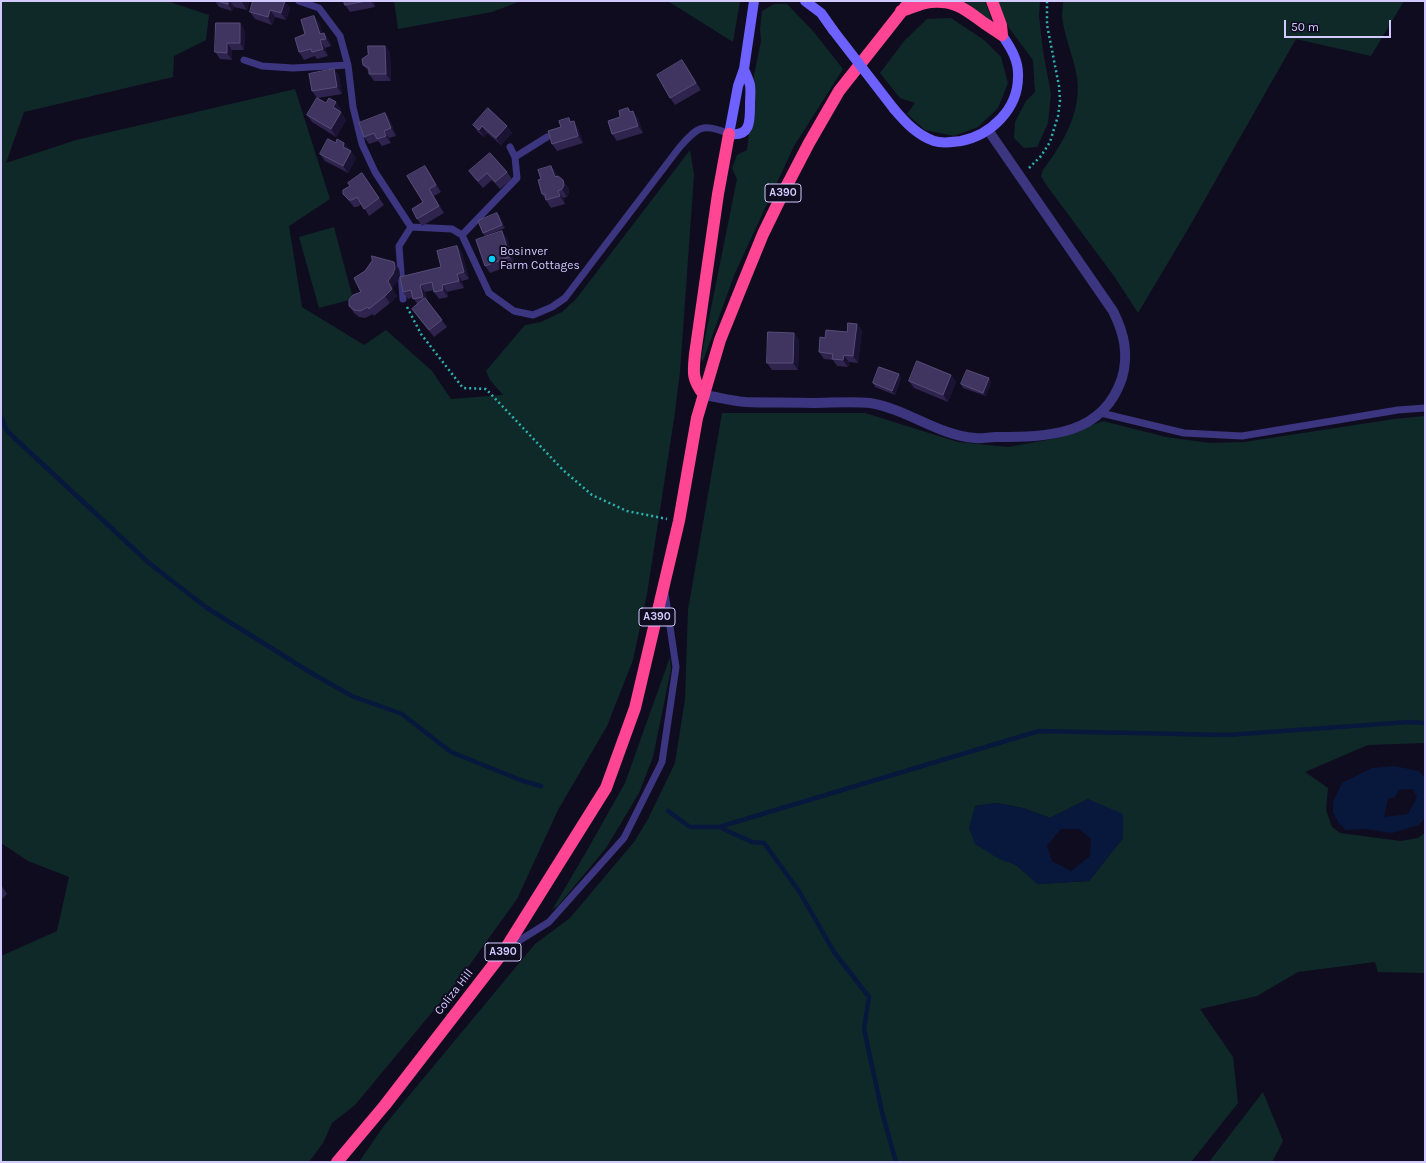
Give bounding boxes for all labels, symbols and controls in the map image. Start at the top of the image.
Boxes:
scale bar [1286,12,1393,38]
text: 50 m [1291,20,1319,34]
road number: A390 [765,184,801,202]
place label: Bosinver Farm Cottages [500,245,580,273]
marker: Bosinver Farm Cottages [487,254,497,264]
road number: A390 [639,608,675,626]
road number: A390 [485,943,521,961]
street label: Coliza Hill [432,966,476,1018]

